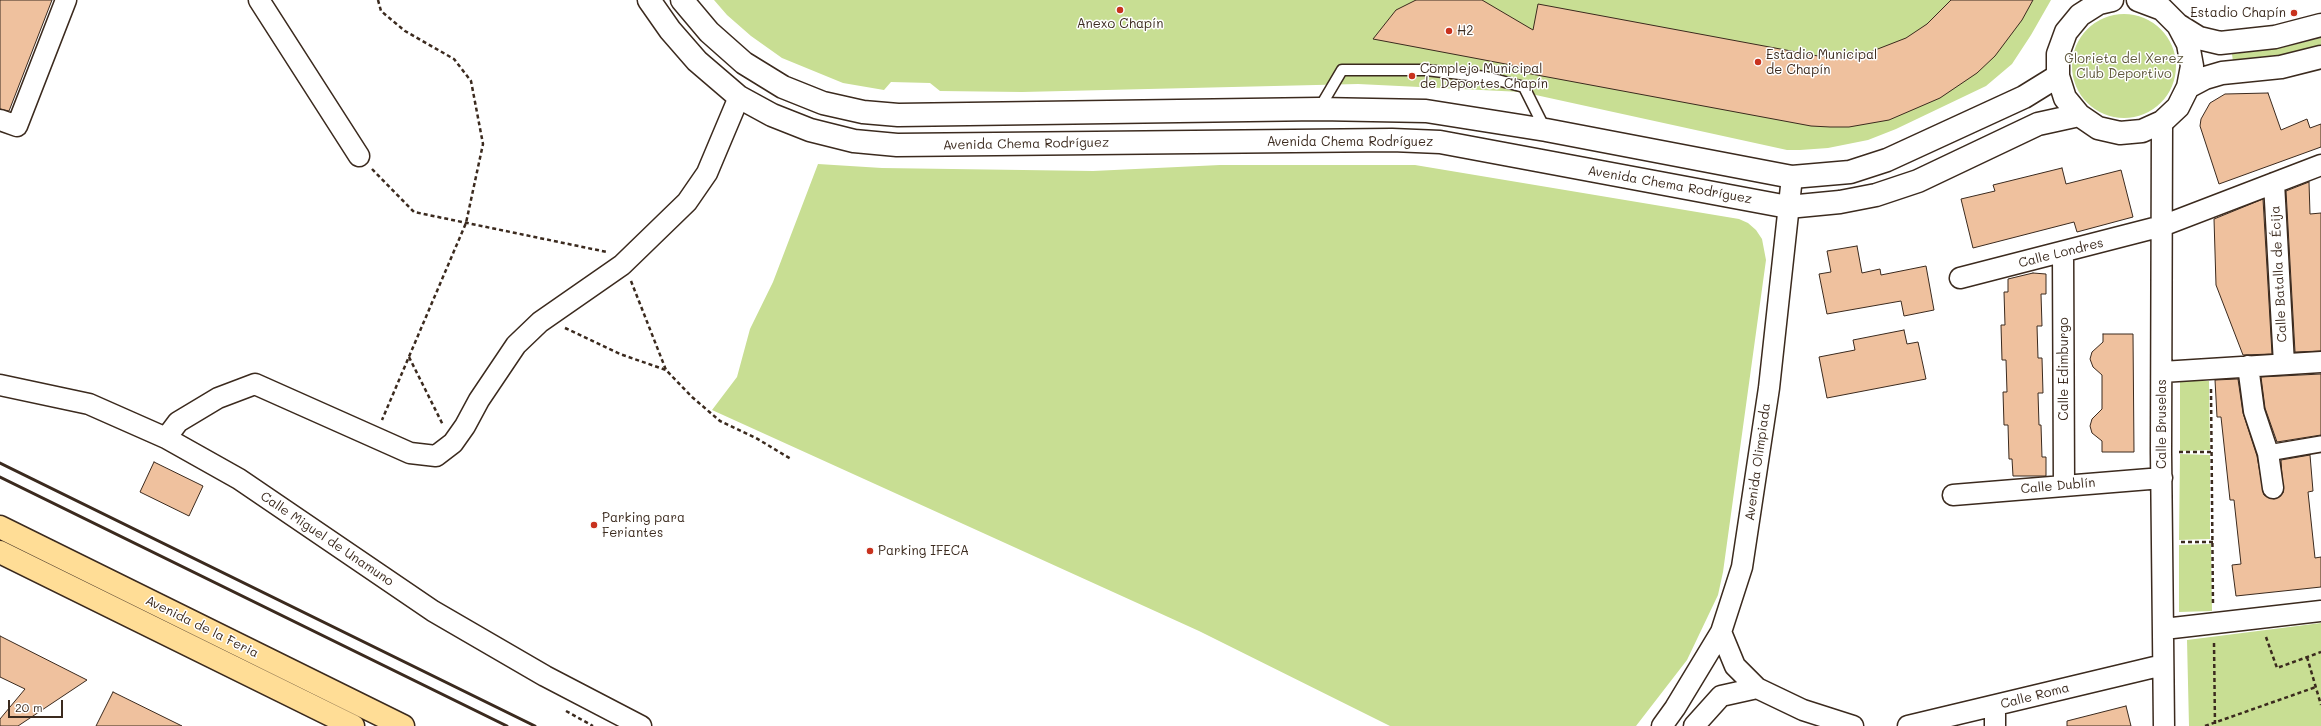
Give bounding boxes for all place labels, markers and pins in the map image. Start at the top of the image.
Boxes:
marker: Anexo Chapín [1115,5,1125,15]
place label: Estadio Chapín [2190,5,2286,21]
marker: Estadio Chapín [2289,8,2299,18]
place label: Anexo Chapín [1077,16,1163,32]
place label: H2 [1457,23,1474,39]
marker: H2 [1444,26,1454,36]
place label: Estadio Municipal de Chapín [1766,47,1877,78]
marker: Estadio Municipal de Chapín [1753,57,1763,67]
place label: Complejo Municipal de Deportes Chapín [1420,61,1548,92]
marker: Complejo Municipal de Deportes Chapín [1407,71,1417,81]
place label: Parking para Feriantes [602,510,685,541]
marker: Parking para Feriantes [589,520,599,530]
place label: Parking IFECA [878,543,969,559]
marker: Parking IFECA [865,546,875,556]

